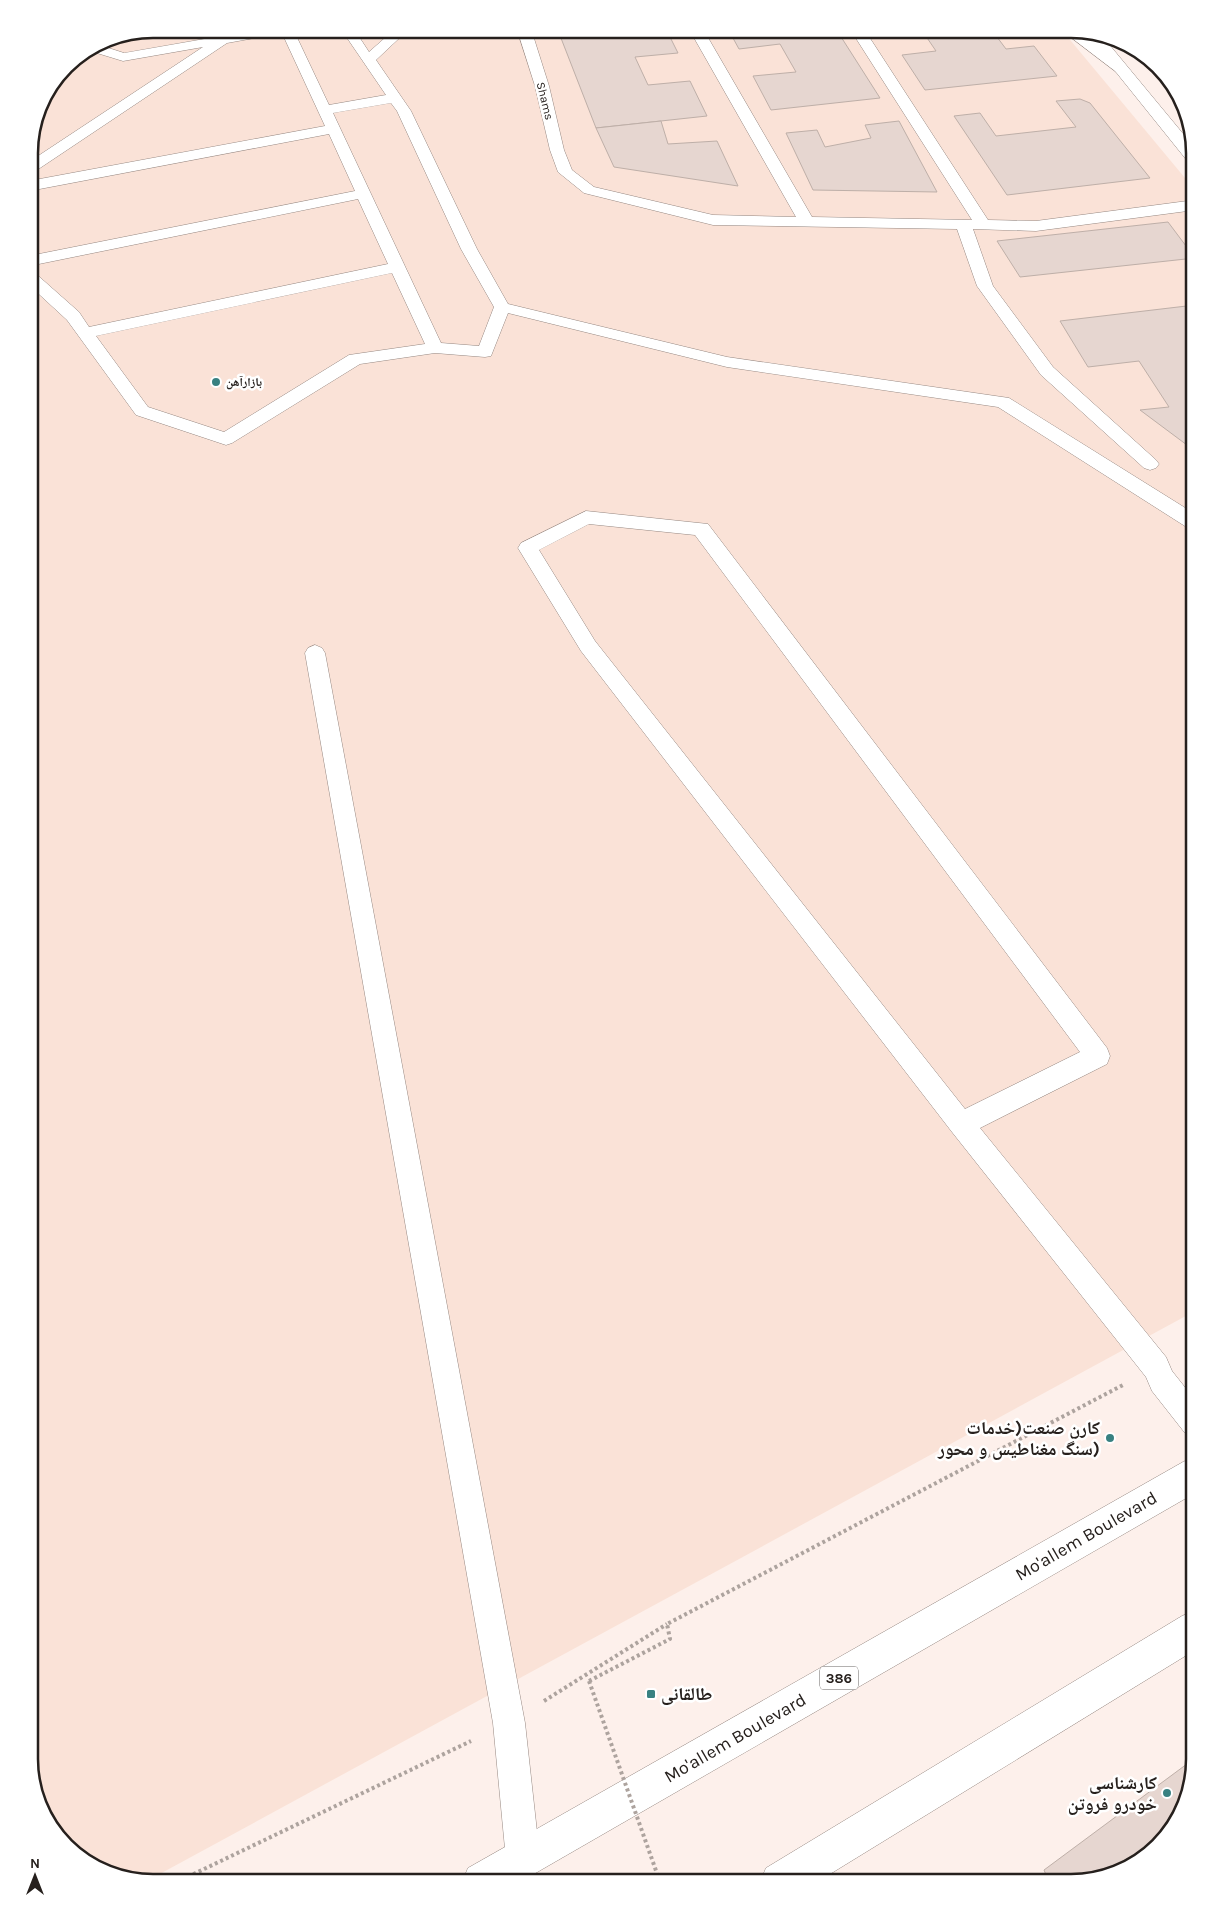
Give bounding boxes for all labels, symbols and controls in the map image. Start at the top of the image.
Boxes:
street label: Shams [534,81,556,121]
place label: بازارآهن [226,375,262,390]
marker: بازارآهن [210,376,222,388]
place label: کارن صنعت(خدمات سنگ مغناطیس و محور) [937,1417,1100,1460]
marker: کارن صنعت(خدمات سنگ مغناطیس و محور) [1104,1432,1116,1444]
street label: Mo'allem Boulevard [1011,1486,1161,1586]
road number: 386 [820,1666,858,1690]
place label: طالقانی [661,1683,713,1705]
marker: طالقانی [645,1688,657,1700]
street label: Mo'allem Boulevard [660,1688,810,1788]
place label: کارشناسی خودرو فروتن [1068,1772,1157,1815]
marker: کارشناسی خودرو فروتن [1161,1787,1173,1799]
north arrow [10,1851,60,1901]
text: N [30,1855,40,1872]

